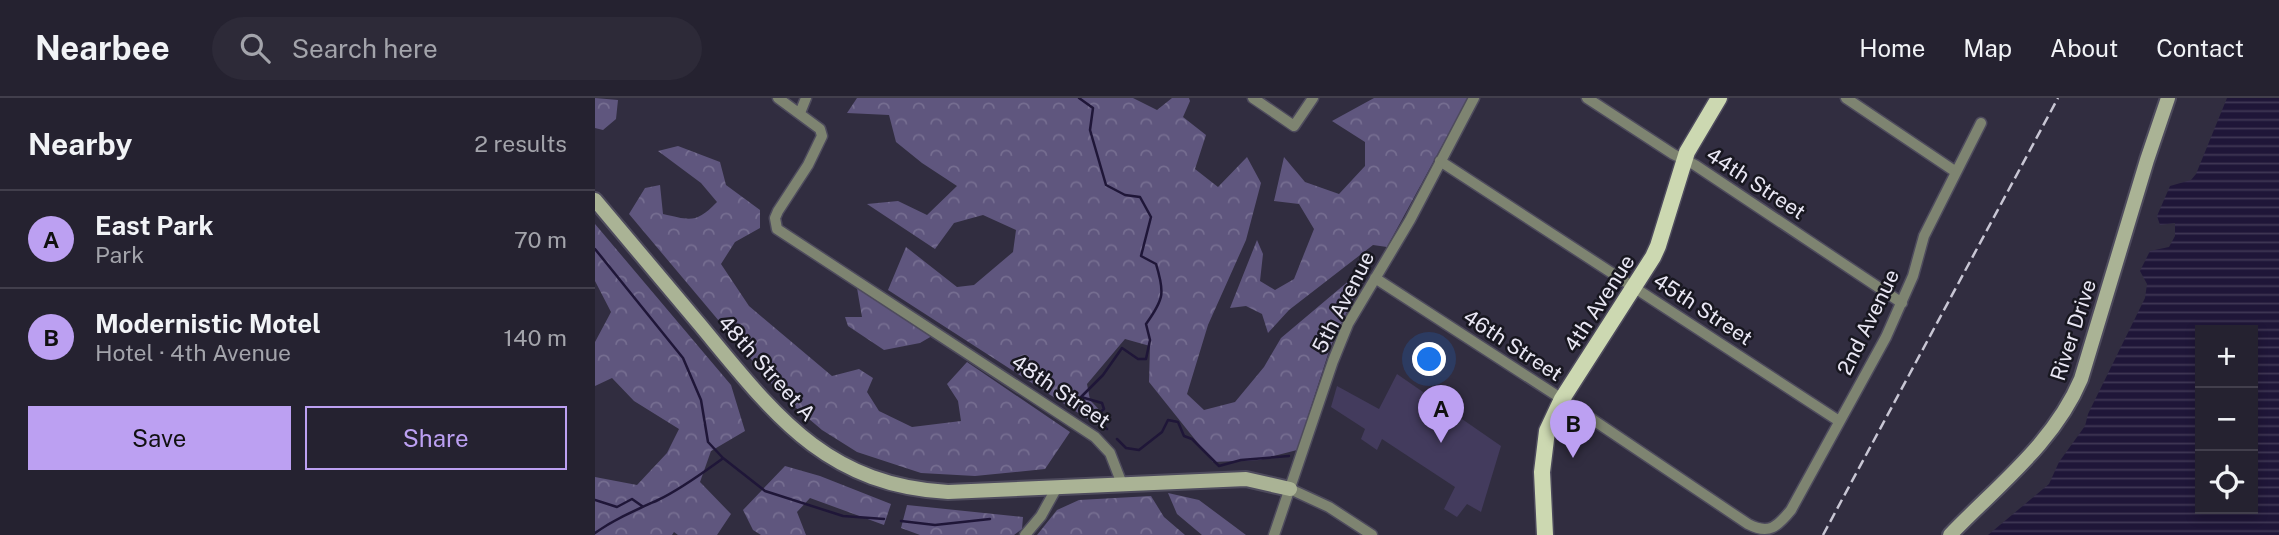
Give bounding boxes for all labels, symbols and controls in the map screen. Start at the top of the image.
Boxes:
search box [212,17,702,80]
text: Nearbee [35,29,170,67]
icon: search [236,29,274,67]
text: Search here [292,33,438,64]
text: Home [1859,34,1925,62]
text: Map [1963,34,2012,62]
text: About [2050,34,2118,62]
text: Contact [2156,34,2244,62]
text: Nearby [28,126,132,162]
text: 2 results [474,130,567,157]
street label: 44th Street [1702,142,1810,224]
text: East Park [95,210,213,241]
text: A [43,226,59,253]
text: 70 m [514,226,567,253]
text: Park [95,241,144,268]
street label: 5th Avenue [1307,247,1379,357]
street label: 4th Avenue [1558,250,1640,356]
street label: 2nd Avenue [1832,265,1904,379]
street label: 45th Street [1649,268,1757,350]
street label: River Drive [2045,276,2101,384]
street label: 46th Street [1459,304,1567,386]
text: Modernistic Motel [95,308,321,339]
street label: 48th Street A [713,310,821,426]
text: B [43,324,59,351]
text: 140 m [504,324,567,351]
map controls [2195,325,2258,514]
button: + [2195,325,2258,388]
text: Hotel · 4th Avenue [95,339,291,366]
your location [1412,342,1446,376]
street label: 48th Street [1007,349,1115,433]
pin: A [1418,385,1464,443]
button: − [2195,388,2258,451]
pin: B [1550,400,1596,458]
button: Save [28,406,291,470]
button: Share [305,406,567,470]
button: locate [2195,451,2258,514]

